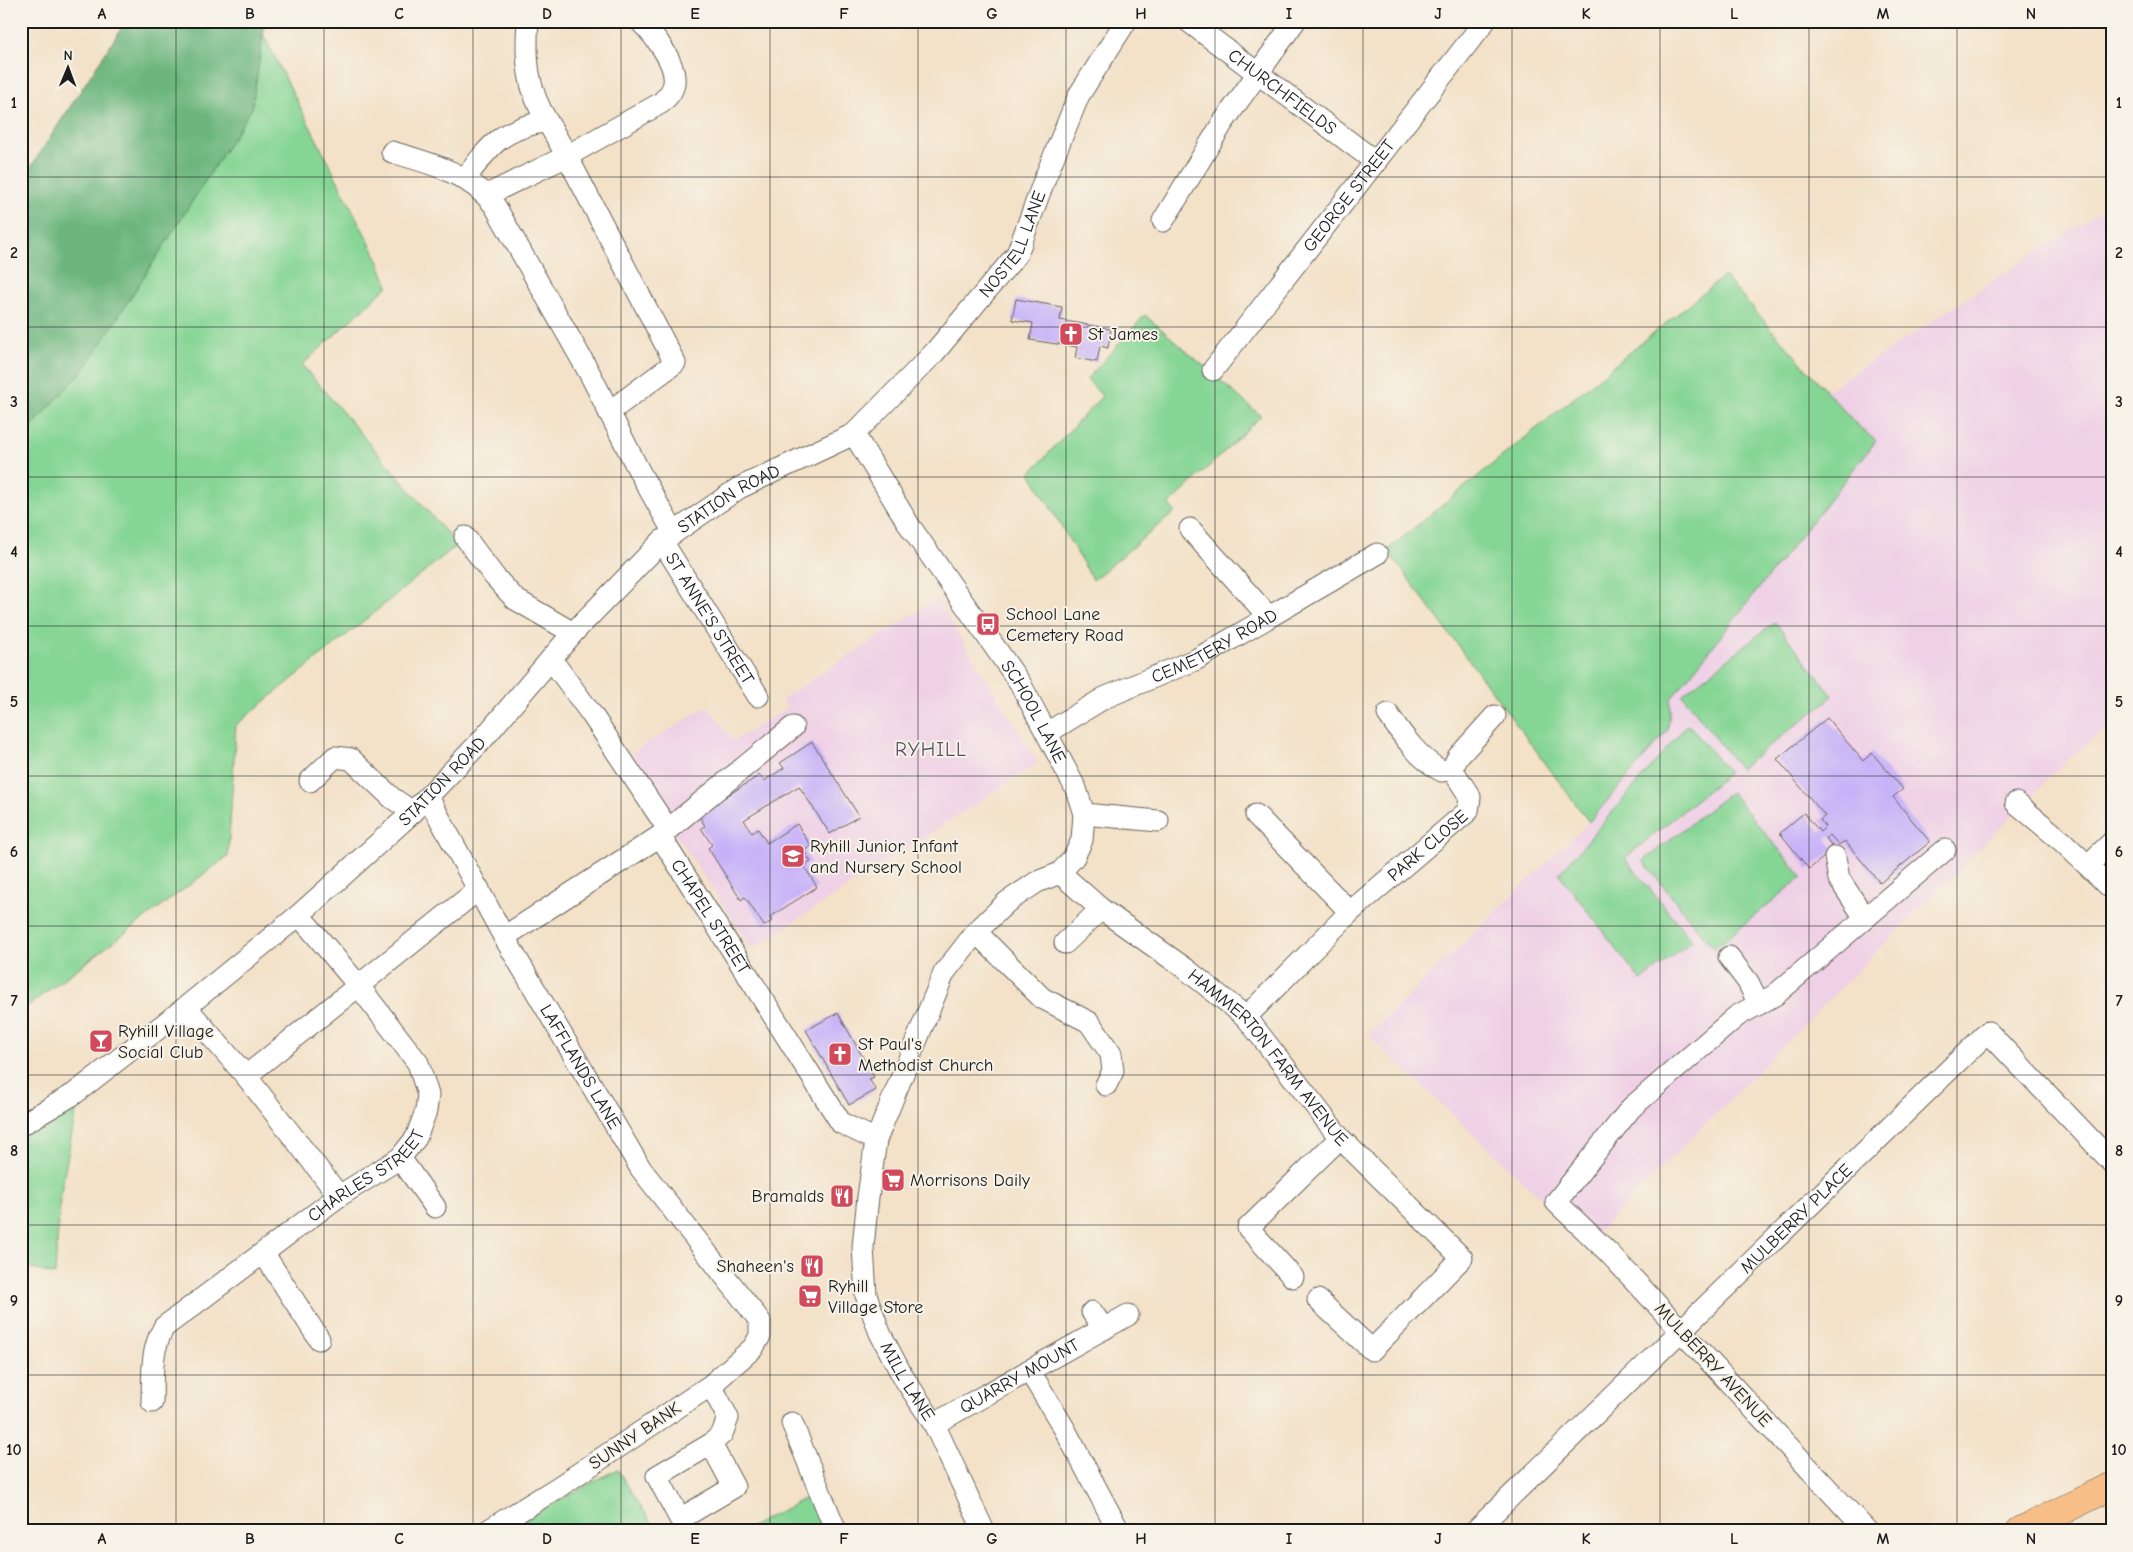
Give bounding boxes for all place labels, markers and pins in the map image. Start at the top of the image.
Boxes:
church icon: St James [1058,321,1084,347]
place label: St James [1088,324,1158,345]
place label: School Lane Cemetery Road [1006,604,1124,646]
bus stop icon: School Lane Cemetery Road [975,611,1001,637]
place label: Ryhill Junior, Infant and Nursery School [810,836,962,878]
school or university icon: Ryhill Junior, Infant and Nursery School [780,843,806,869]
place label: Ryhill Village Social Club [118,1021,214,1063]
bar icon: Ryhill Village Social Club [88,1028,114,1054]
place label: St Paul's Methodist Church [858,1034,994,1076]
church icon: St Paul's Methodist Church [827,1041,853,1067]
supermarket icon: Morrisons Daily [880,1167,906,1193]
place label: Morrisons Daily [910,1170,1031,1191]
restaurant icon: Bramalds [829,1183,855,1209]
place label: Bramalds [752,1186,824,1207]
restaurant icon: Shaheen's [799,1253,825,1279]
place label: Shaheen's [716,1256,794,1277]
place label: Ryhill Village Store [828,1276,923,1318]
supermarket icon: Ryhill Village Store [797,1283,823,1309]

